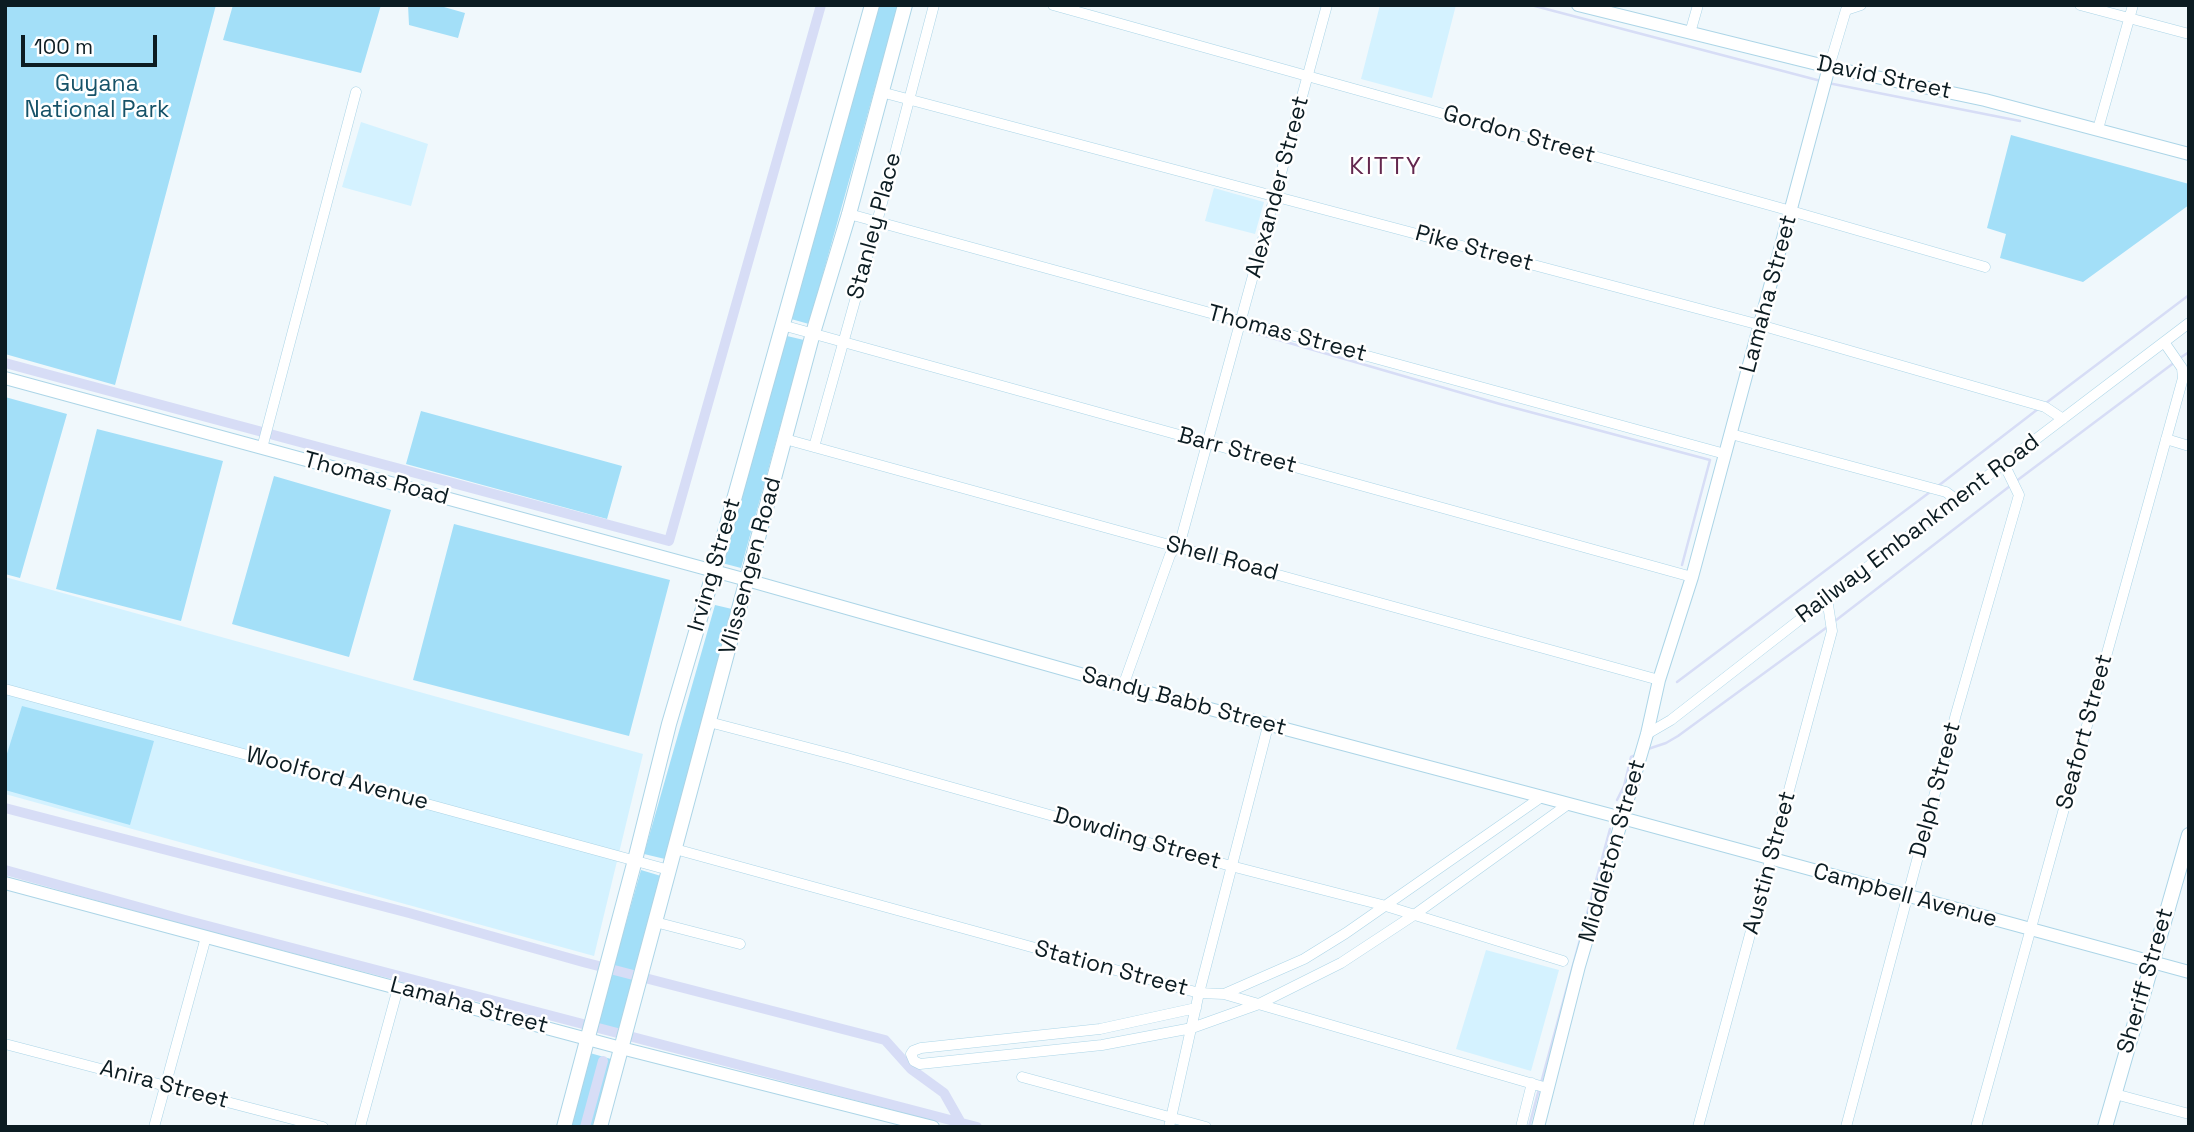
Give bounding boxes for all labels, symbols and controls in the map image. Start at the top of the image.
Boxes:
scale bar [24,21,161,65]
text: 100 m [34,33,93,60]
street label: David Street [1814,50,1954,106]
park label: Guyana National Park [25,71,169,125]
street label: Alexander Street [1240,93,1316,281]
street label: Gordon Street [1440,100,1598,170]
street label: Stanley Place [842,150,908,302]
district label: KITTY [1350,153,1422,181]
street label: Lamaha Street [1735,212,1803,376]
street label: Pike Street [1412,220,1536,278]
street label: Thomas Street [1205,300,1369,368]
street label: Barr Street [1175,422,1299,480]
street label: Railway Embankment Road [1791,428,2045,630]
street label: Thomas Road [300,446,452,512]
street label: Vlissengen Road [714,474,788,658]
street label: Irving Street [683,495,747,635]
street label: Shell Road [1163,531,1281,587]
street label: Seafort Street [2051,651,2119,813]
street label: Sandy Babb Street [1079,661,1289,743]
street label: Delph Street [1905,719,1967,861]
street label: Woolford Avenue [243,741,431,817]
street label: Middleton Street [1574,757,1652,945]
street label: Austin Street [1738,788,1802,938]
street label: Dowding Street [1050,802,1224,876]
street label: Campbell Avenue [1810,858,2000,934]
street label: Sheriff Street [2112,905,2180,1057]
street label: Station Street [1031,935,1191,1003]
street label: Lamaha Street [387,972,551,1040]
street label: Anira Street [97,1055,231,1115]

